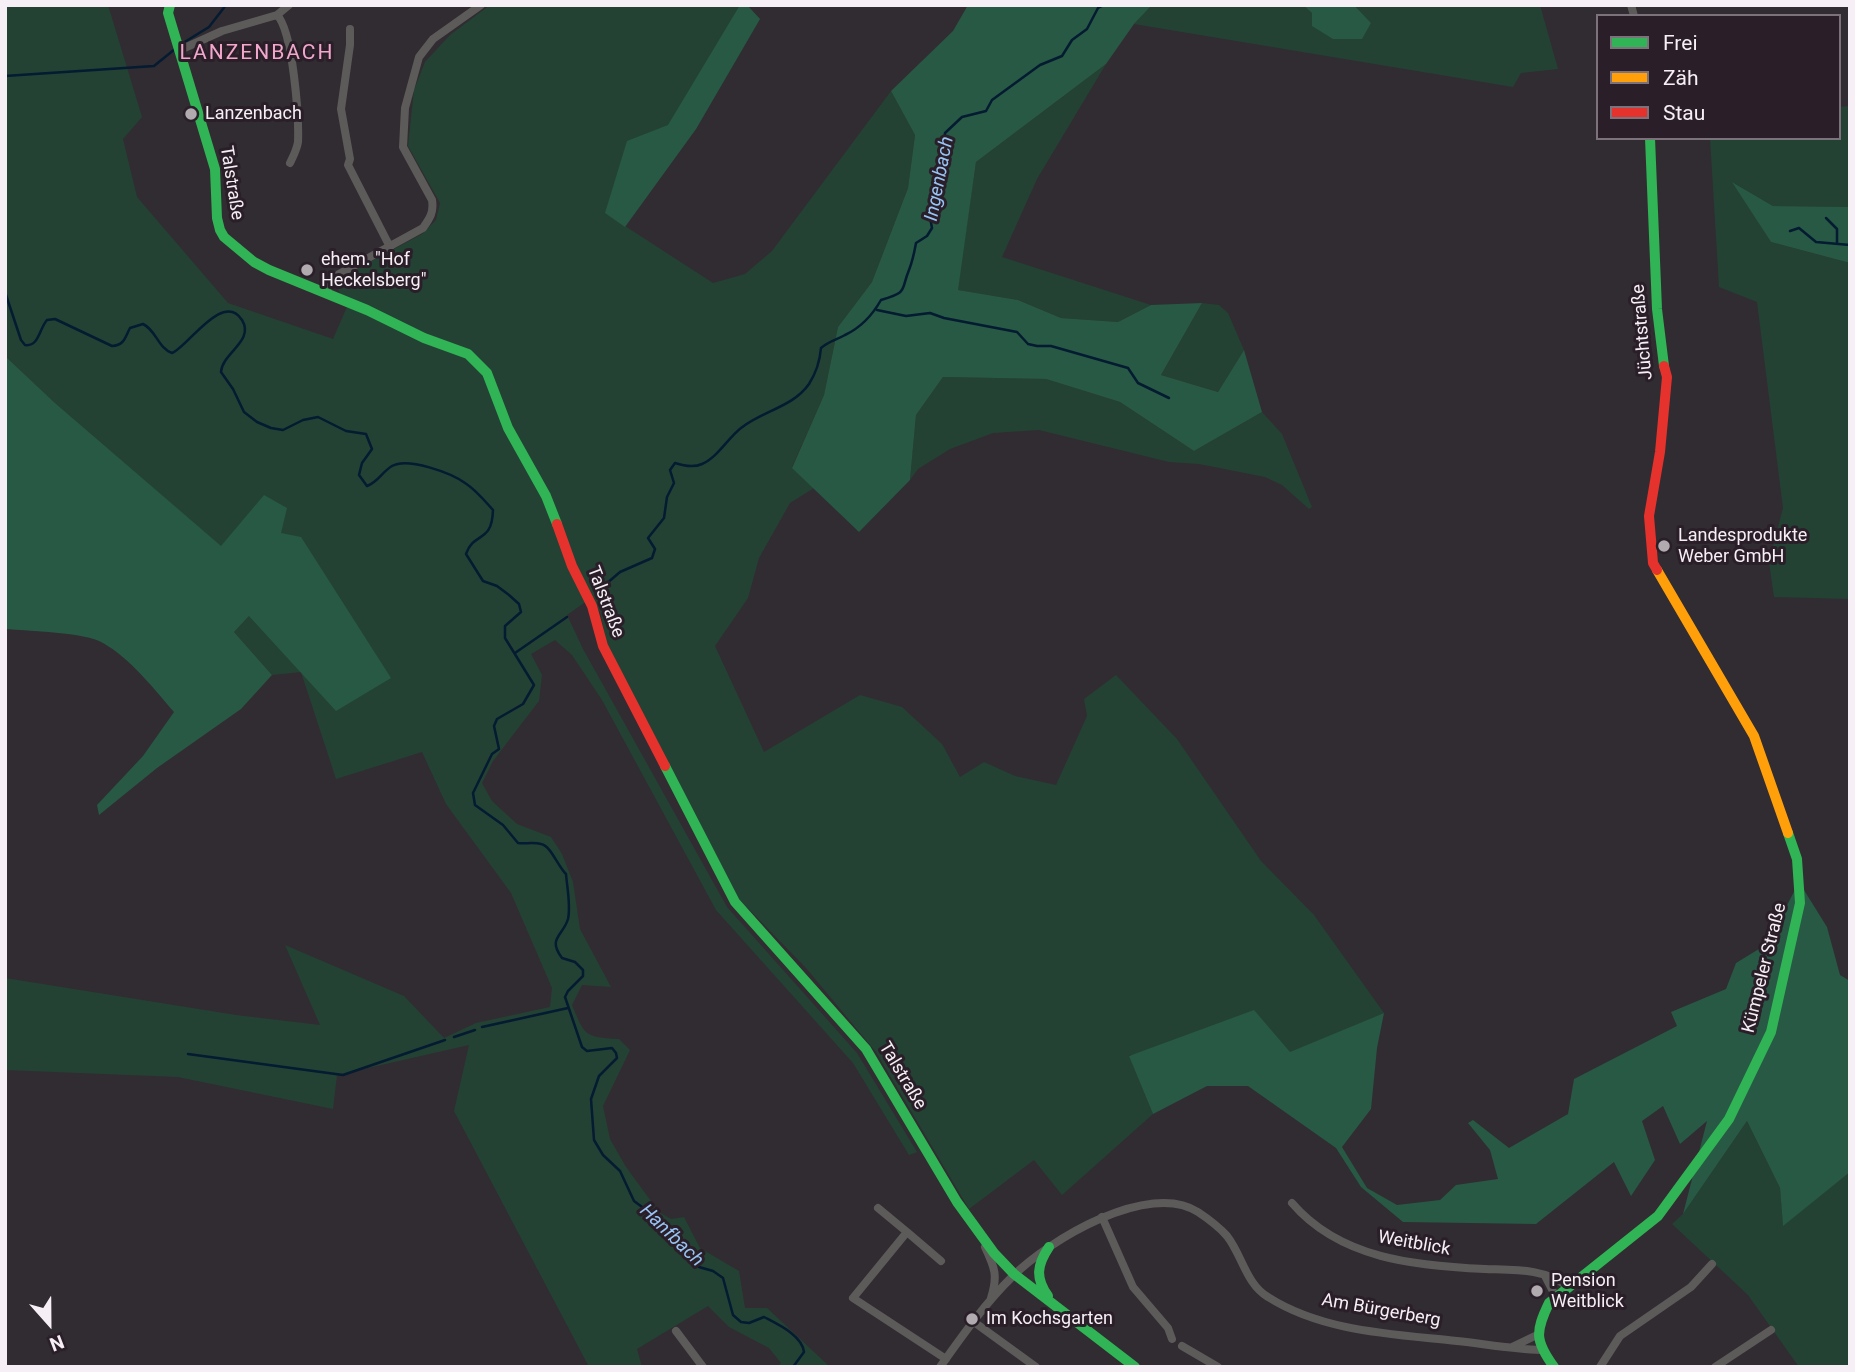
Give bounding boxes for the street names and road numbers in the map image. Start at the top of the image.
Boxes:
street label: Talstraße [214,144,248,222]
street label: Jüchtstraße [1628,283,1658,381]
street label: Talstraße [581,563,629,641]
street label: Kümpeler Straße [1738,901,1792,1035]
street label: Talstraße [873,1038,931,1114]
street label: Weitblick [1376,1227,1452,1261]
street label: Am Bürgerberg [1320,1290,1442,1332]

